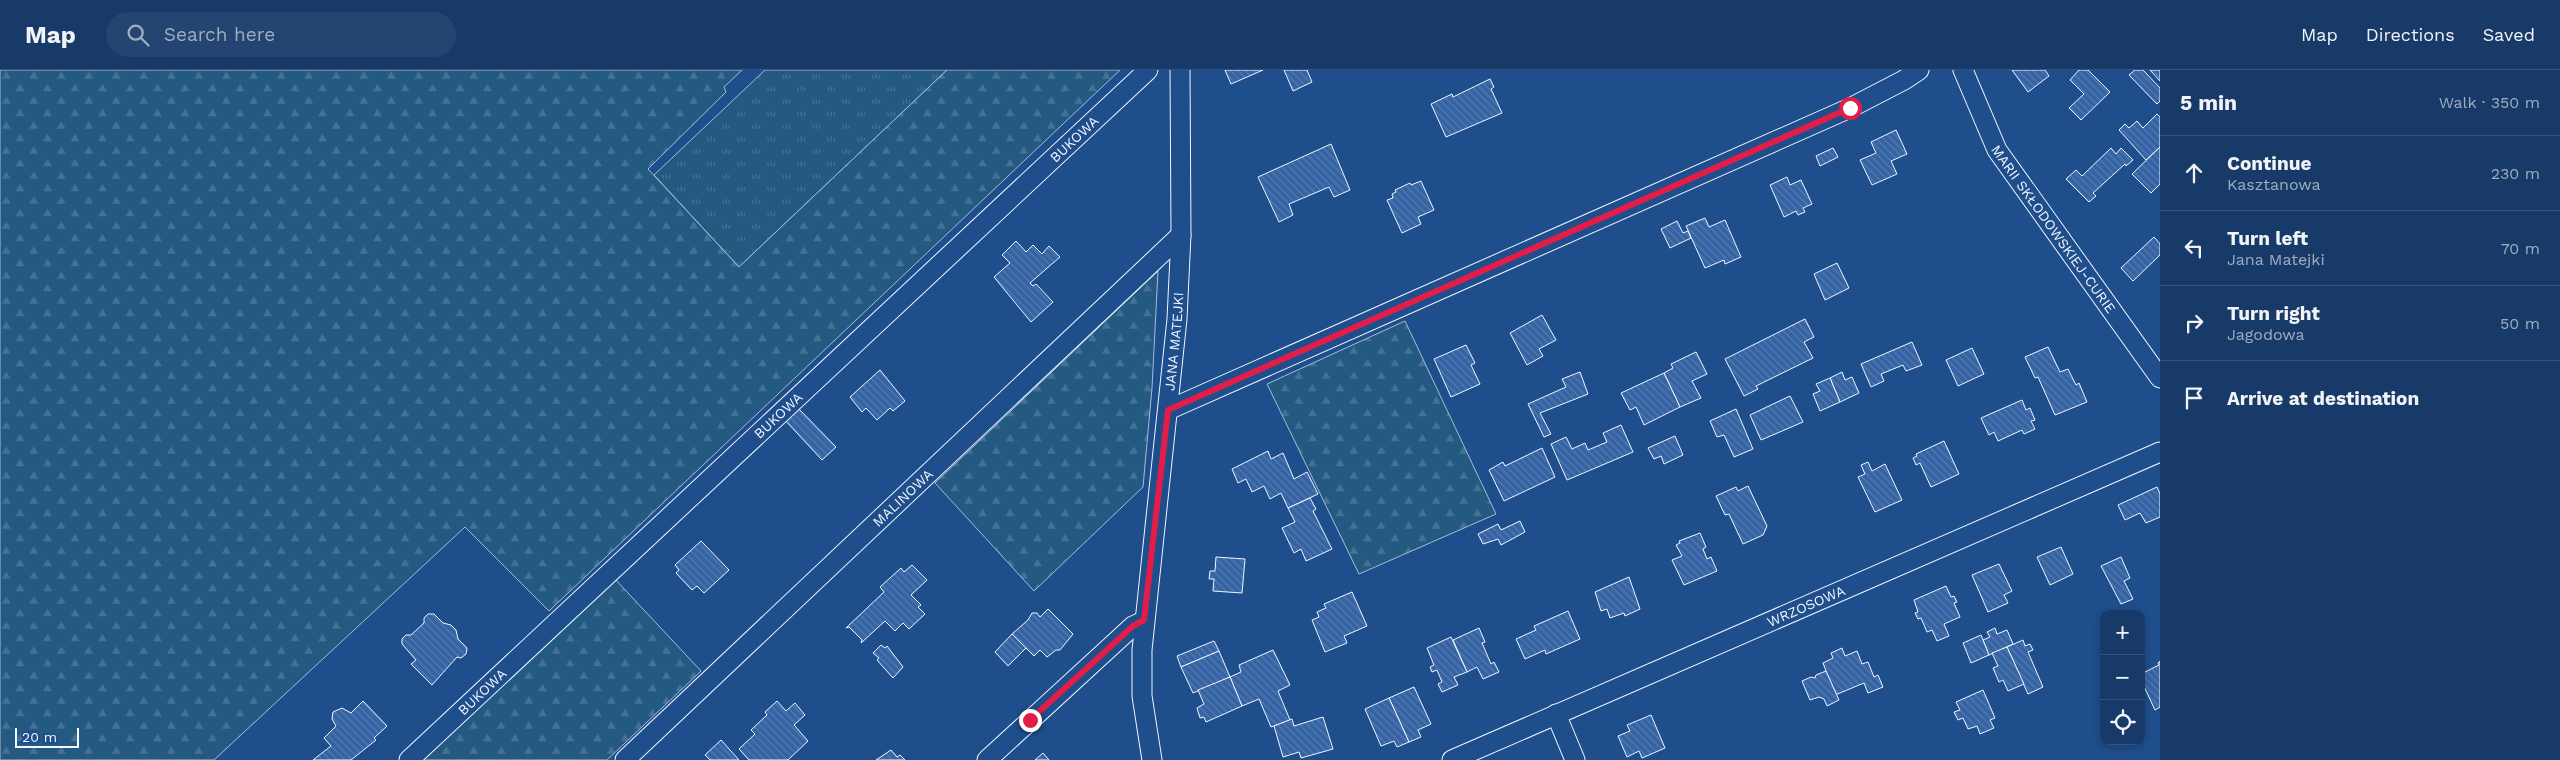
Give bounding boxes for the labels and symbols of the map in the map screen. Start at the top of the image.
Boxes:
route start [1839,97,1862,120]
street label: BUKOWA [1047,113,1102,165]
street label: MARII SKŁODOWSKIEJ-CURIE [1988,142,2119,316]
street label: JANA MATEJKI [1161,292,1186,392]
street label: BUKOWA [751,389,806,442]
street label: MALINOWA [869,466,936,530]
street label: WRZOSOWA [1765,582,1847,630]
street label: BUKOWA [455,665,510,718]
route end [1019,709,1042,732]
scale bar [15,725,79,748]

